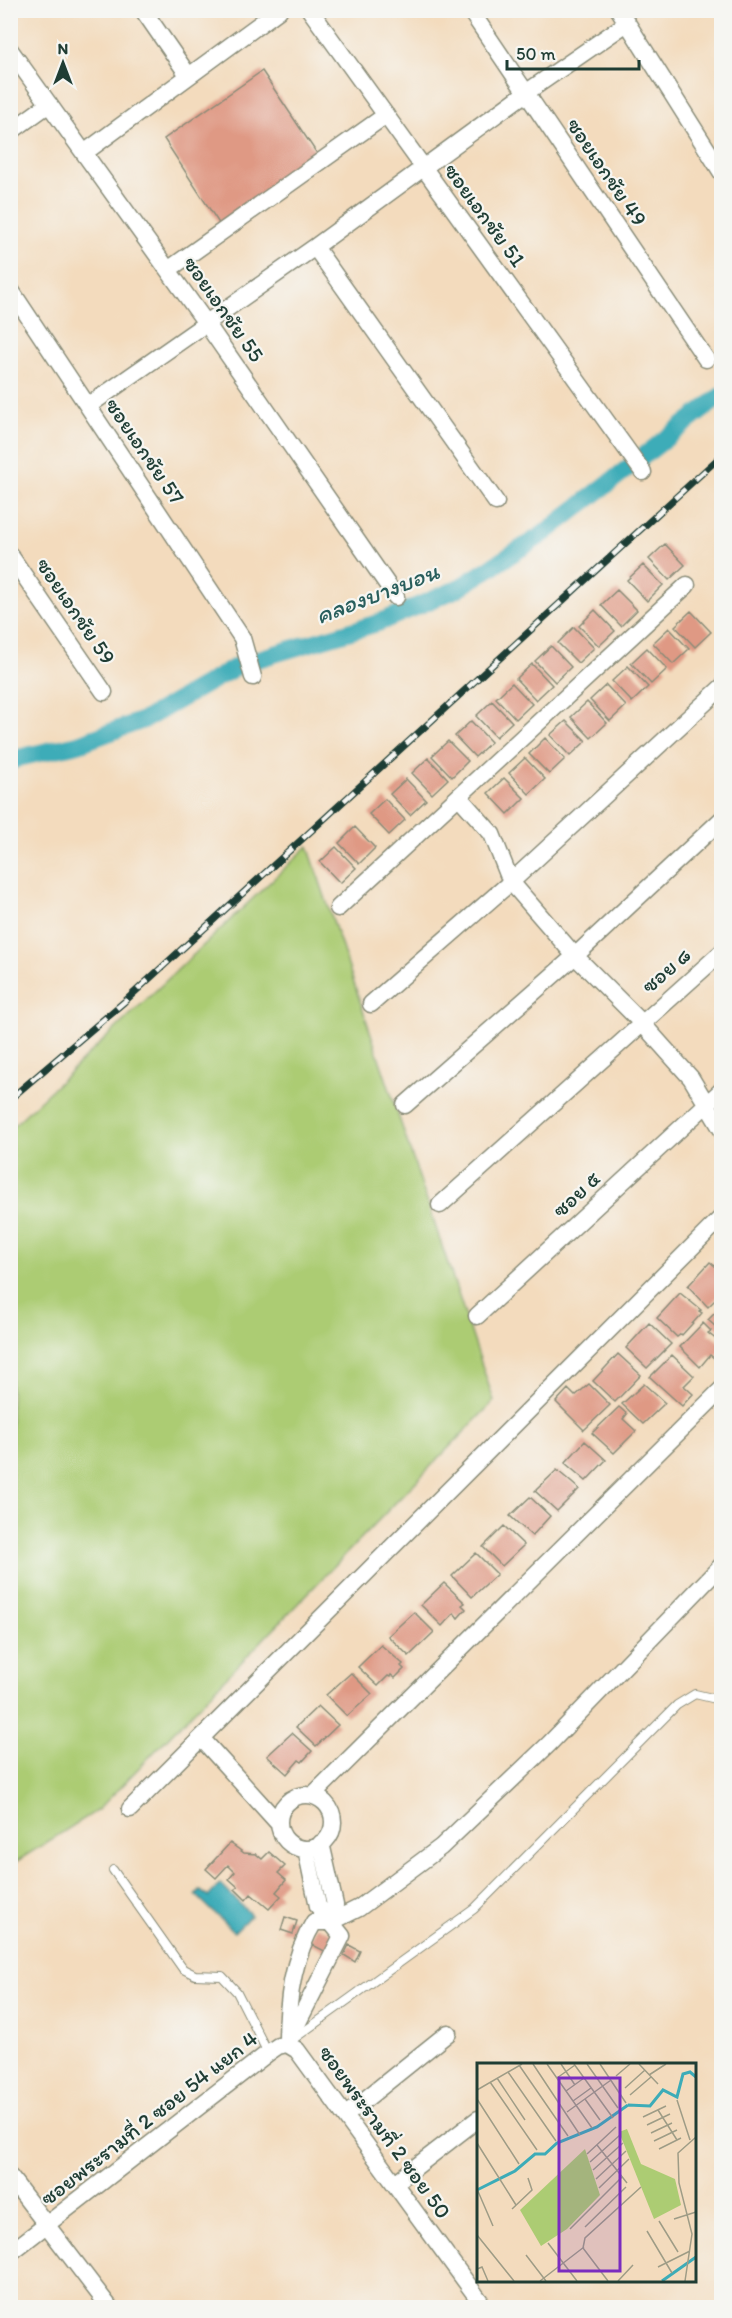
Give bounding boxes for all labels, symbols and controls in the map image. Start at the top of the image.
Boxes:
north arrow [33,33,93,93]
scale bar [507,33,639,71]
text: N [58,39,68,58]
text: 50 m [516,43,556,65]
street label: ซอยเอกชัย 49 [561,113,653,231]
street label: ซอยเอกชัย 51 [438,158,532,272]
street label: ซอยเอกชัย 55 [178,251,270,367]
street label: ซอยเอกชัย 57 [100,393,190,509]
street label: ซอยเอกชัย 59 [30,552,122,670]
water label: คลองบางบอน [311,556,444,630]
street label: ซอย ๘ [636,941,696,999]
street label: ซอย ๕ [546,1165,606,1223]
street label: ซอยพระรามที่ 2 ซอย 54 แยก 4 [35,2025,263,2211]
street label: ซอยพระรามที่ 2 ซอย 50 [313,2040,457,2224]
inset map [477,2063,696,2282]

